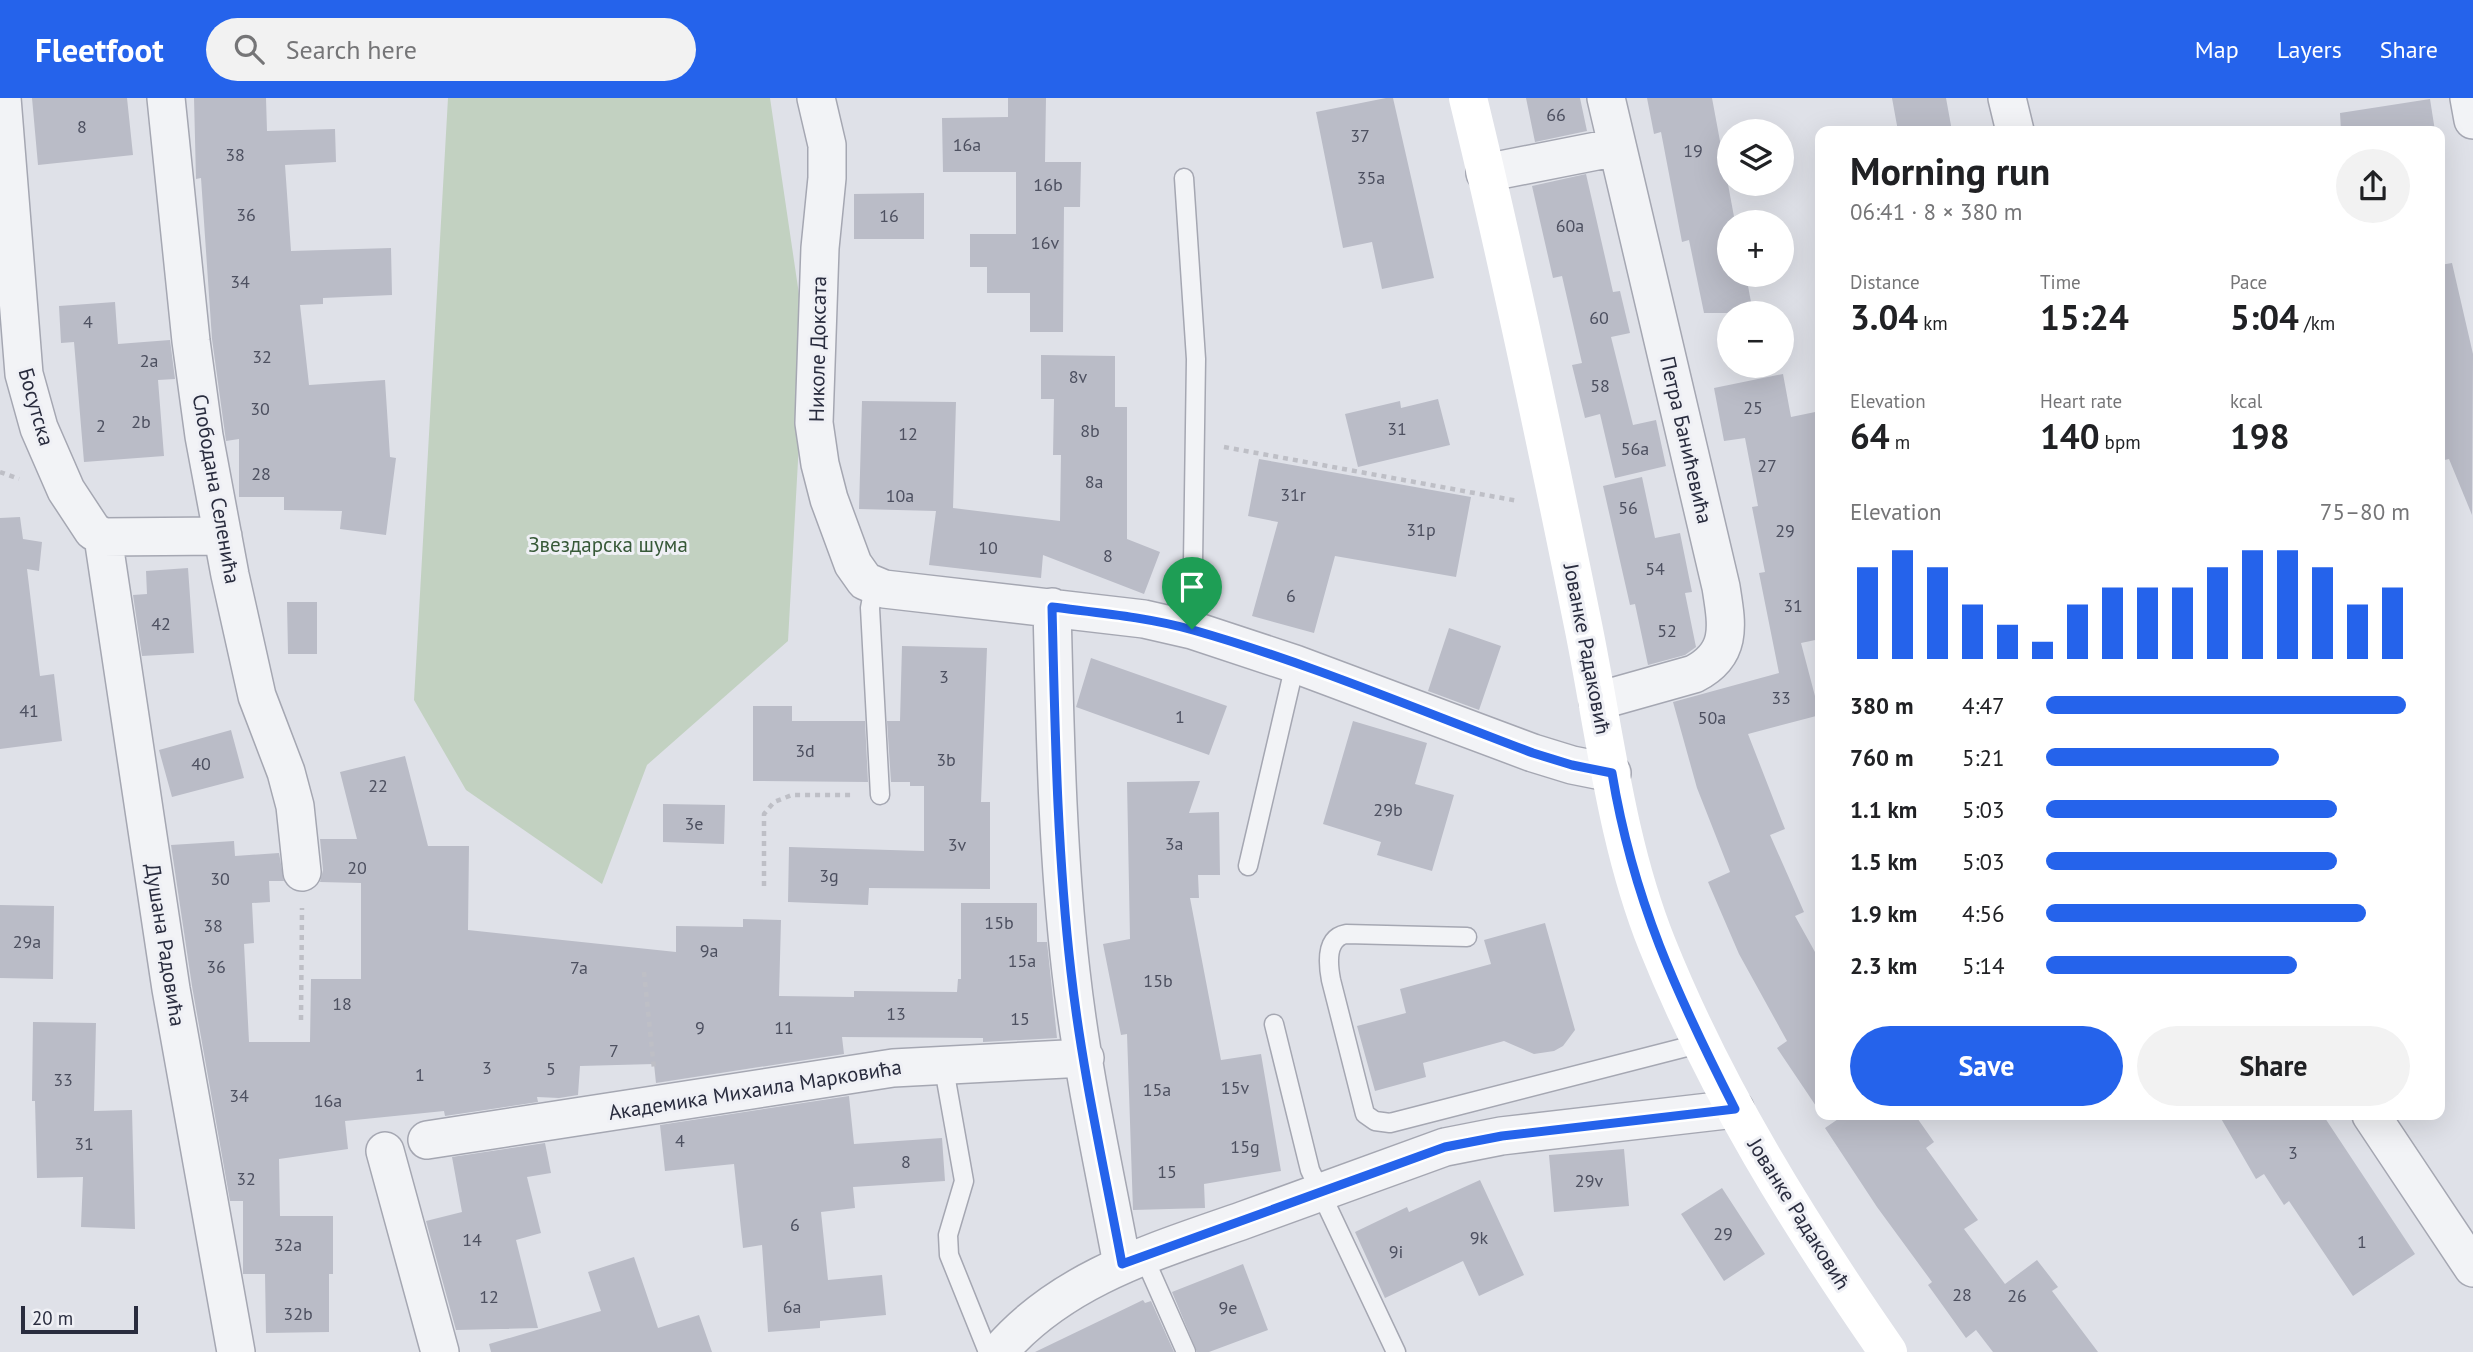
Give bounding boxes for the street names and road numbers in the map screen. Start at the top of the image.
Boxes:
street label: Николе Доксата [803,276,832,422]
street label: Петра Банићевића [1654,354,1719,526]
street label: Босутска [13,365,60,449]
street label: Слободана Селенића [187,392,246,586]
street label: Јованке Радаковић [1558,560,1617,737]
street label: Душана Радовића [139,862,192,1028]
street label: Академика Михаила Марковића [606,1053,903,1126]
street label: Јованке Радаковић [1741,1132,1857,1294]

